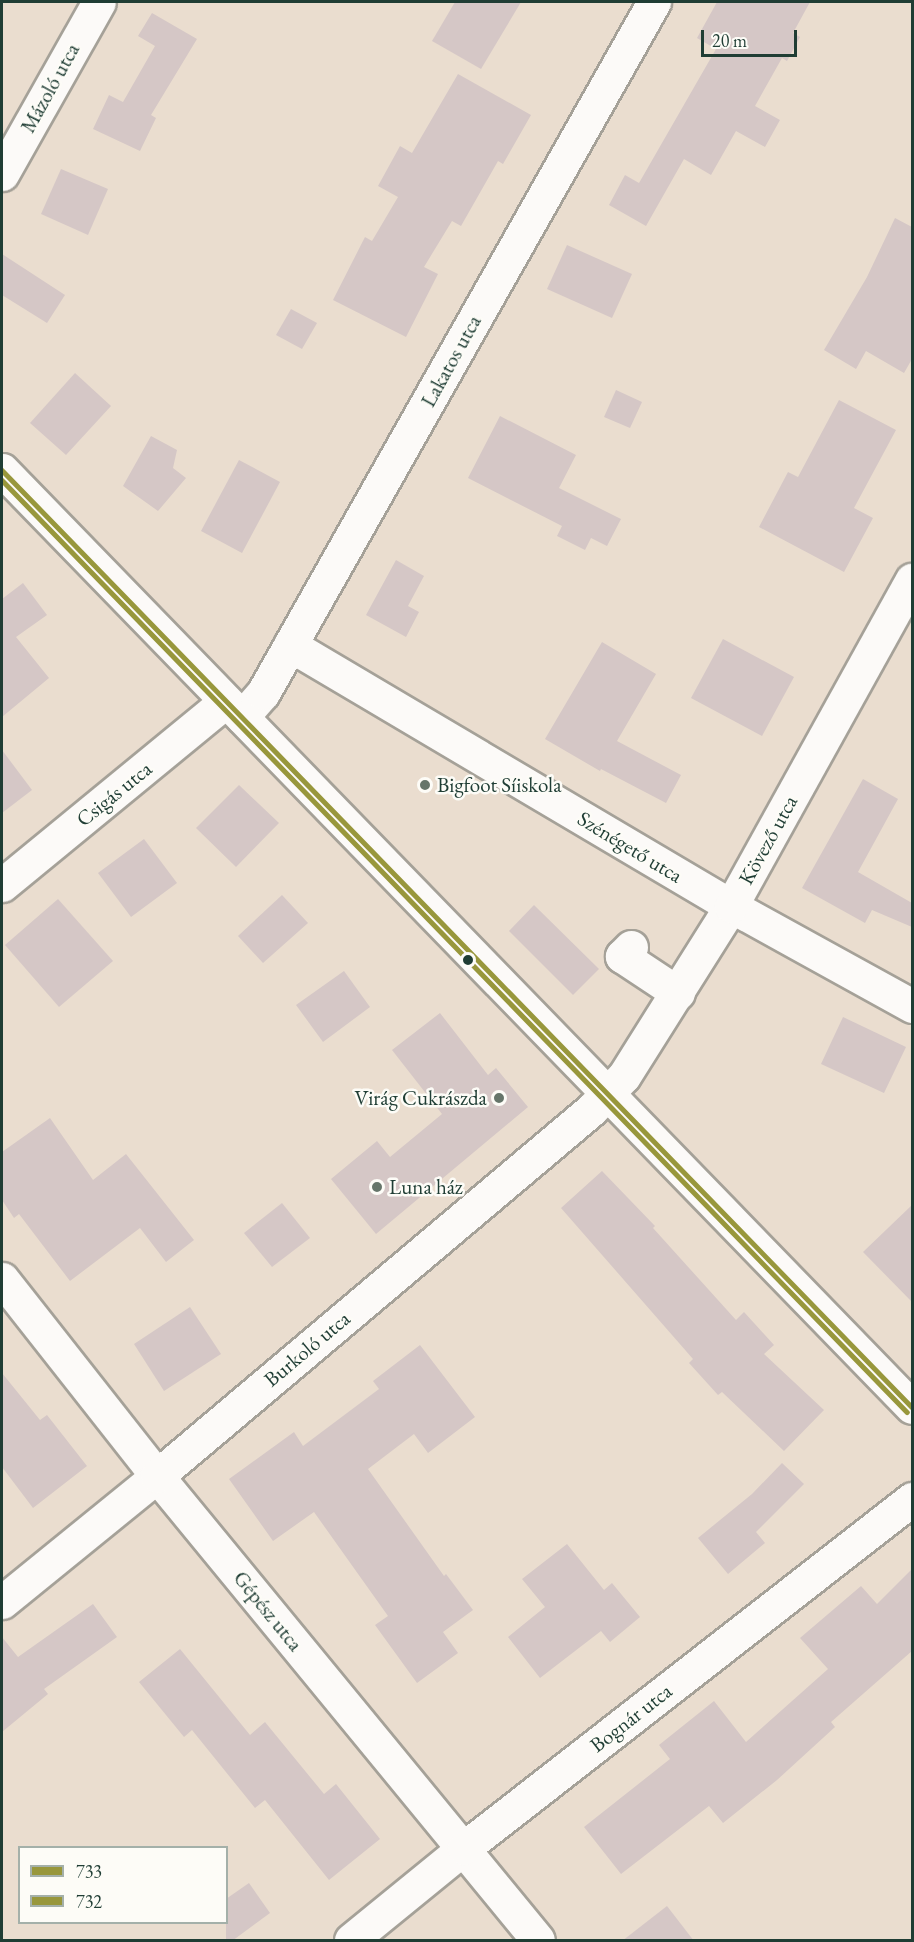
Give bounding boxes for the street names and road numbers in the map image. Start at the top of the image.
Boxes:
street label: Mázoló utca [15,39,85,137]
street label: Lakatos utca [415,311,487,411]
street label: Csigás utca [71,756,157,832]
street label: Kövező utca [733,791,803,889]
street label: Szénégető utca [573,806,687,888]
street label: Burkoló utca [259,1306,355,1392]
street label: Gépész utca [228,1566,308,1656]
street label: Bognár utca [585,1678,677,1758]

